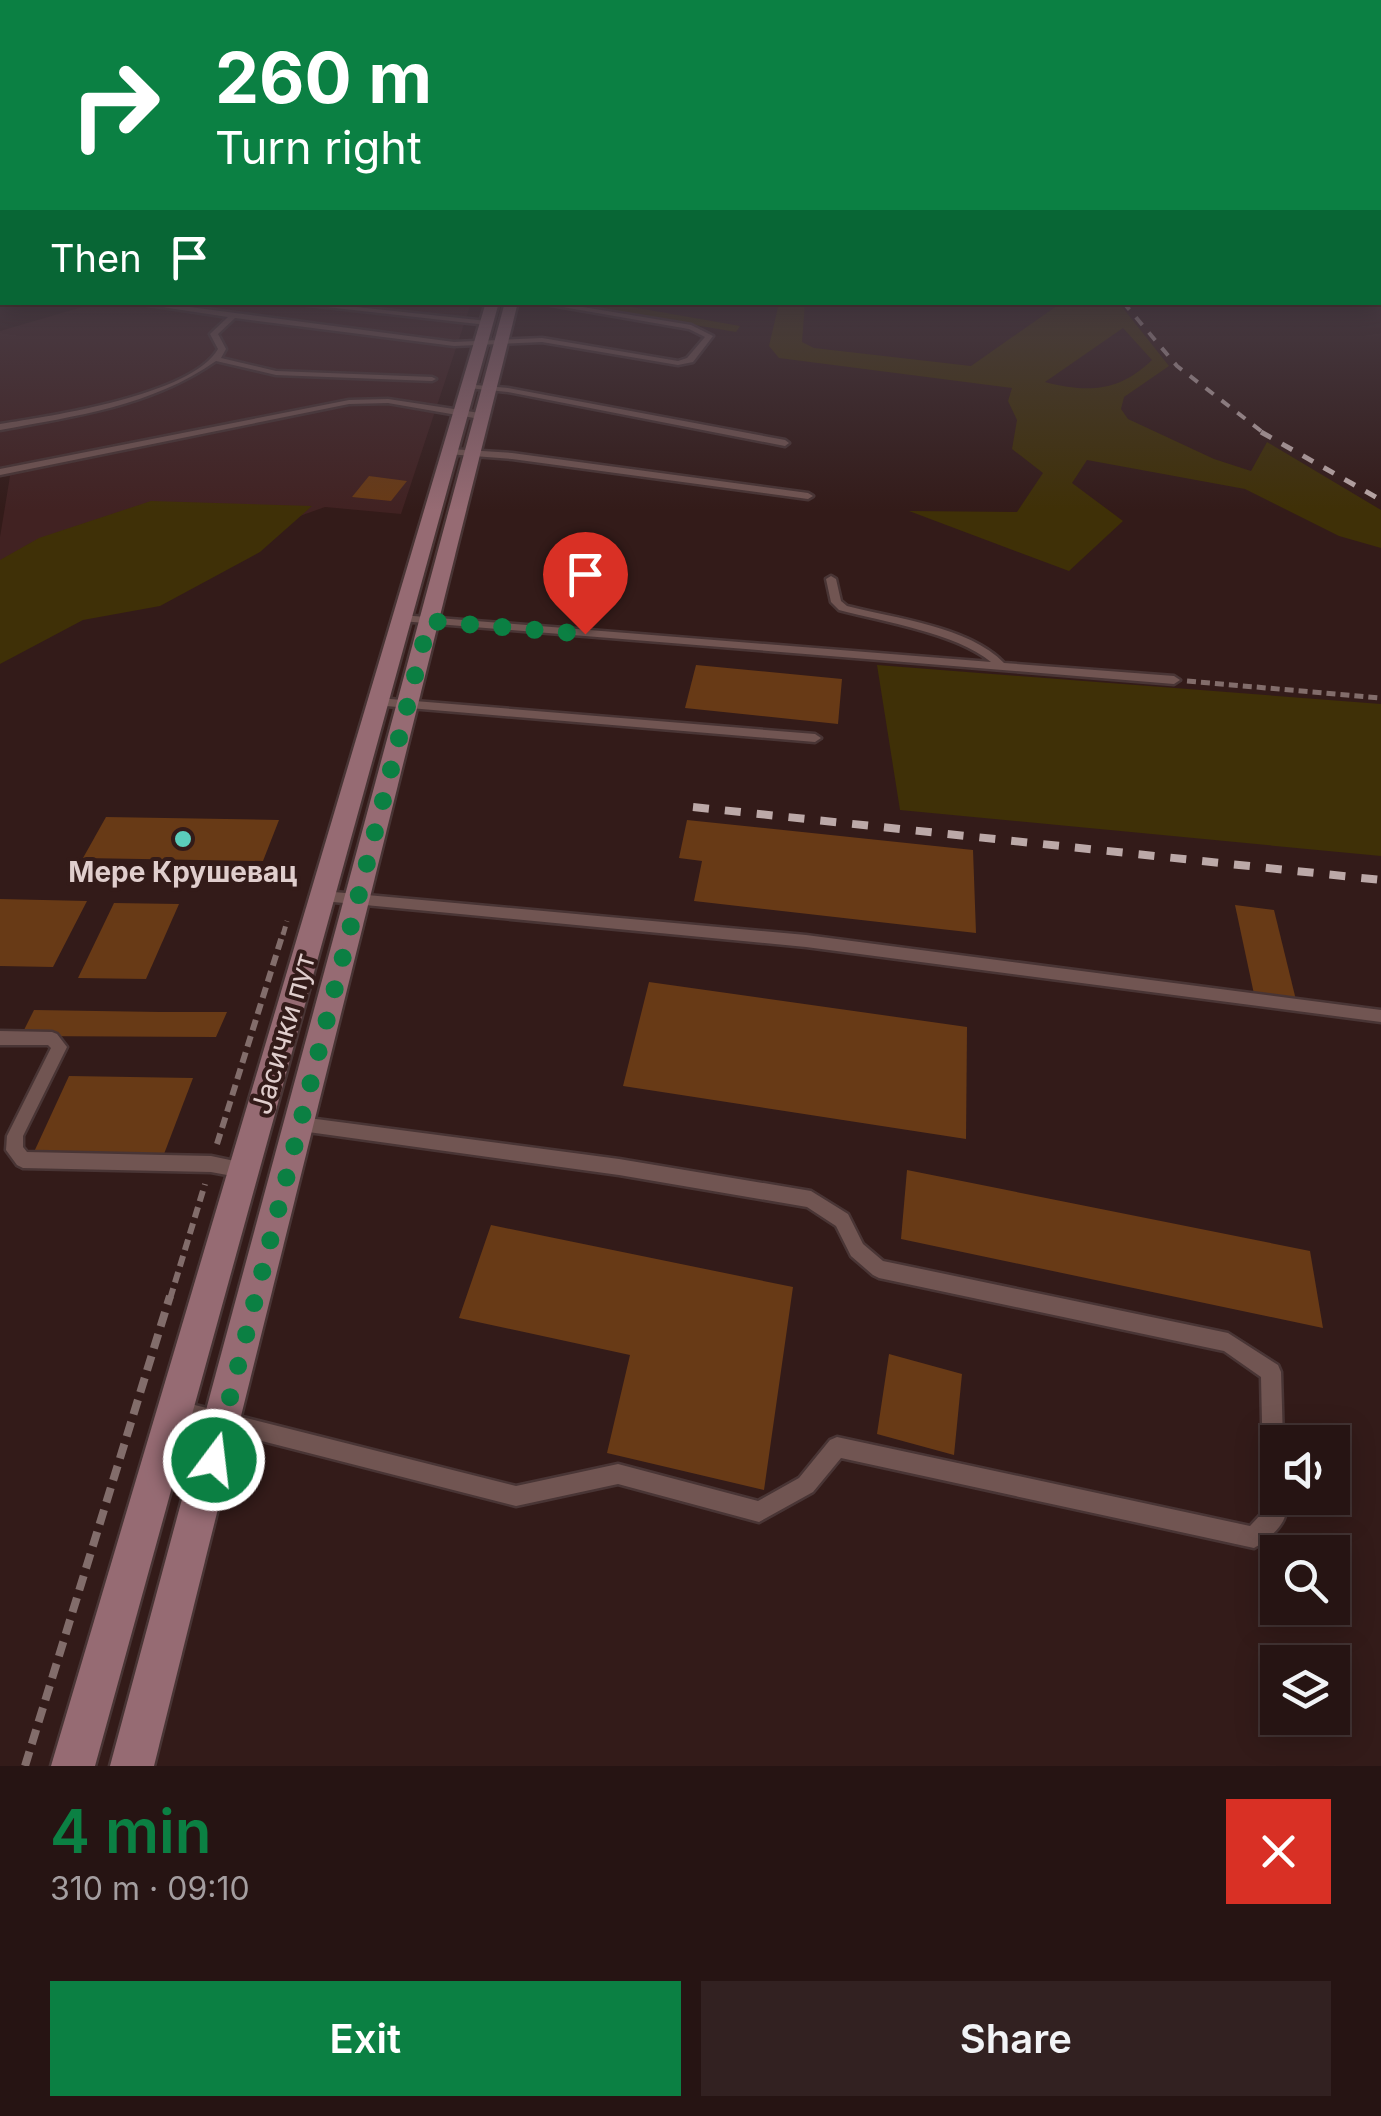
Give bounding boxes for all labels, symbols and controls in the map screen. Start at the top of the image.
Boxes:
text: 260 m [215,35,432,120]
icon: right [50,40,180,170]
text: Turn right [215,120,422,175]
icon: arrive [162,230,217,285]
text: Then [50,235,142,281]
pin [543,532,628,635]
icon: arrive [558,547,613,602]
marker: Мере Крушевац [172,828,194,850]
place label: Мере Крушевац [68,855,298,889]
street label: Јасички пут [244,950,322,1118]
position arrow [162,1408,266,1512]
map controls [1260,1425,1350,1735]
button: sound [1260,1425,1350,1515]
button: search [1260,1535,1350,1625]
button: layers [1260,1645,1350,1735]
text: 4 min [50,1795,212,1867]
button: close [1226,1799,1331,1904]
text: 310 m · 09:10 [50,1869,250,1908]
button: Exit [50,1981,681,2096]
button: Share [701,1981,1331,2096]

